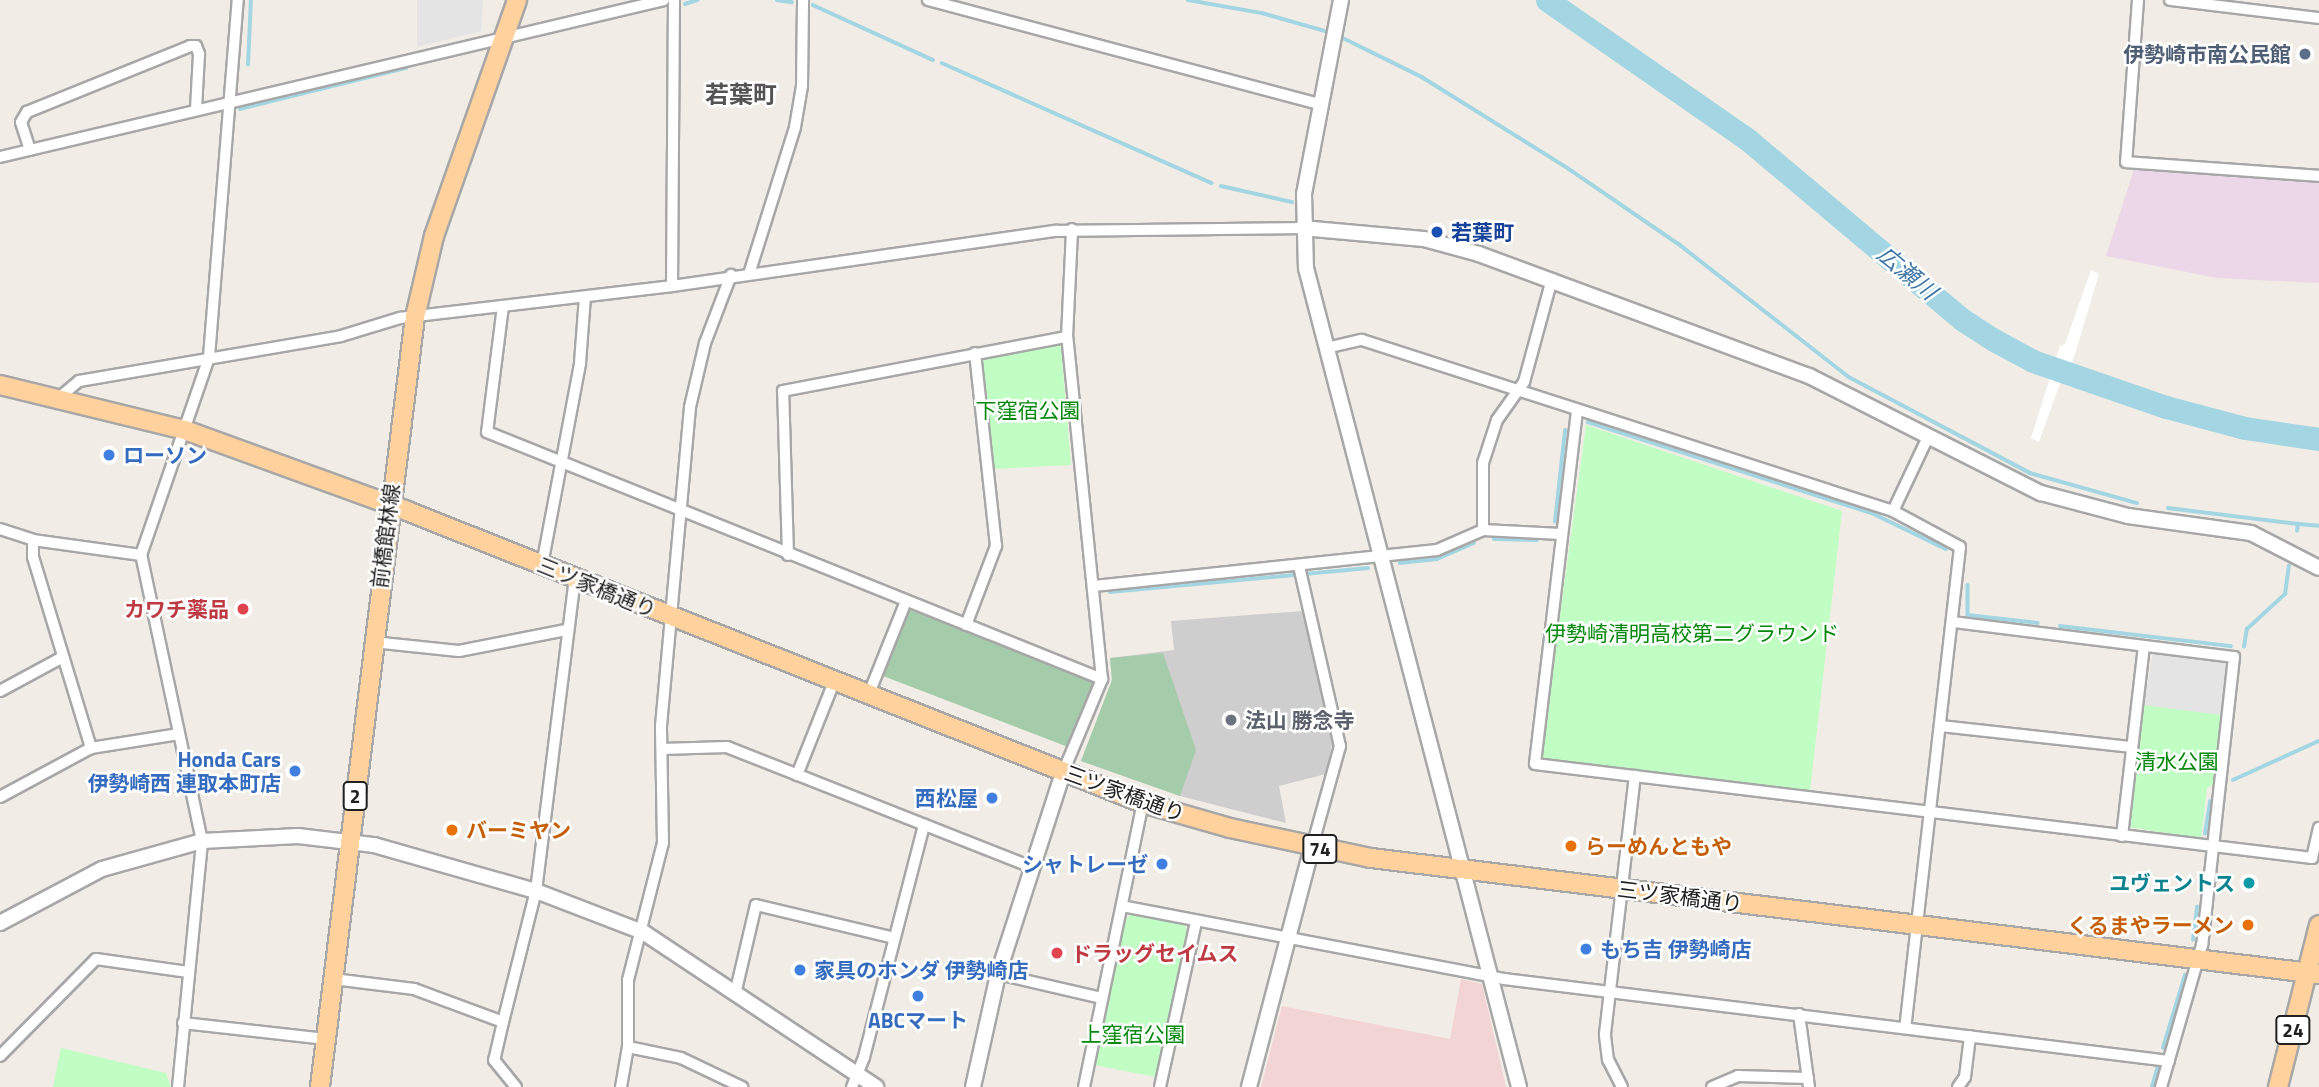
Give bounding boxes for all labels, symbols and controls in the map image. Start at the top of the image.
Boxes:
place label: 伊勢崎市南公民館 [2123,41,2291,67]
marker: 伊勢崎市南公民館 [2297,46,2313,62]
district label: 若葉町 [705,81,777,109]
place label: 若葉町 [1451,219,1514,245]
marker: 若葉町 [1429,224,1445,240]
water label: 広瀬川 [1872,240,1942,306]
park label: 下窪宿公園 [976,397,1080,423]
place label: ローソン [123,442,207,468]
marker: ローソン [101,447,117,463]
street label: 前橋館林線 [366,482,404,590]
street label: 三ツ家橋通り [534,552,660,622]
place label: カワチ薬品 [124,596,229,622]
marker: カワチ薬品 [235,601,251,617]
park label: 伊勢崎清明高校第二グラウンド [1545,620,1839,646]
place label: 法山 勝念寺 [1245,707,1355,733]
marker: 法山 勝念寺 [1223,712,1239,728]
place label: Honda Cars 伊勢崎西 連取本町店 [87,746,281,796]
park label: 清水公園 [2135,748,2219,774]
street label: 三ツ家橋通り [1061,760,1189,826]
marker: Honda Cars 伊勢崎西 連取本町店 [287,763,303,779]
road number: 2 [341,780,369,811]
place label: 西松屋 [915,785,978,811]
marker: 西松屋 [984,790,1000,806]
place label: バーミヤン [466,817,571,843]
marker: バーミヤン [444,822,460,838]
place label: らーめんともや [1585,833,1732,859]
road number: 74 [1301,834,1339,864]
marker: らーめんともや [1563,838,1579,854]
place label: シャトレーゼ [1022,851,1148,877]
marker: シャトレーゼ [1154,856,1170,872]
place label: ユヴェントス [2109,870,2235,896]
marker: ユヴェントス [2241,875,2257,891]
street label: 三ツ家橋通り [1616,876,1744,916]
place label: くるまやラーメン [2066,912,2234,938]
marker: くるまやラーメン [2240,917,2256,933]
place label: もち吉 伊勢崎店 [1600,936,1752,962]
place label: ドラッグセイムス [1071,940,1239,966]
marker: もち吉 伊勢崎店 [1578,941,1594,957]
marker: ドラッグセイムス [1049,945,1065,961]
place label: 家具のホンダ 伊勢崎店 [814,957,1029,983]
marker: 家具のホンダ 伊勢崎店 [792,962,808,978]
marker: ABCマート [910,988,926,1004]
place label: ABCマート [868,1007,968,1033]
road number: 24 [2274,1014,2312,1046]
park label: 上窪宿公園 [1081,1021,1185,1047]

